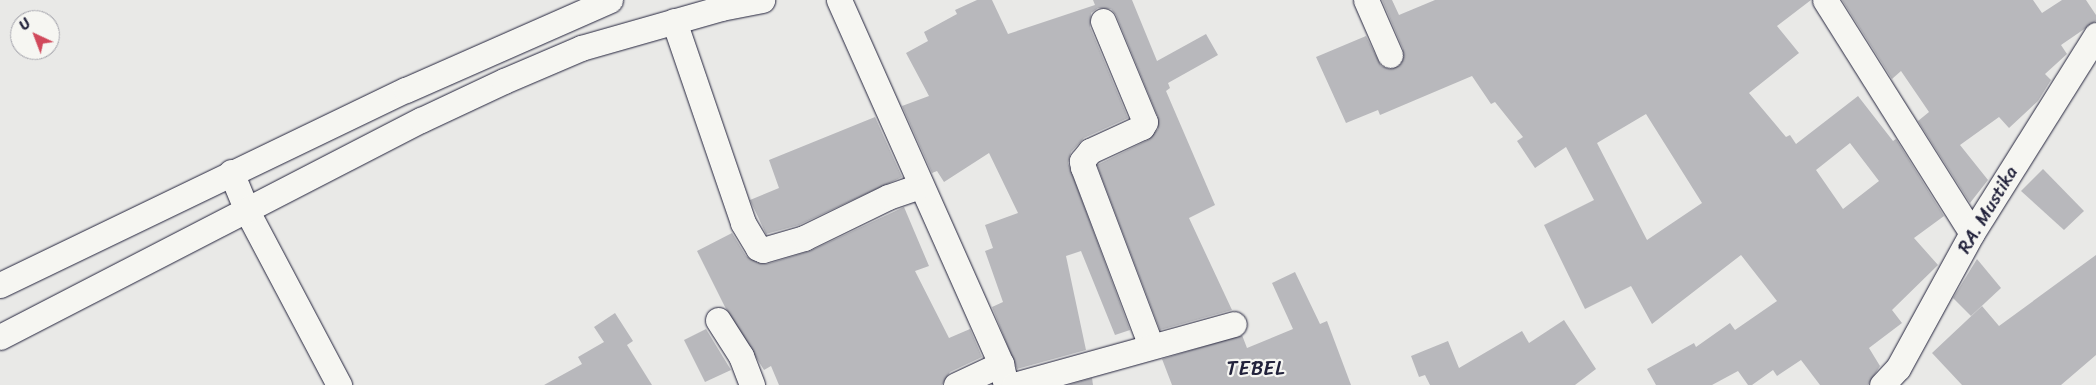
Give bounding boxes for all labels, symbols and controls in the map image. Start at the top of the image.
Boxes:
north arrow [10,10,60,60]
text: U [13,12,37,37]
street label: RA. Mustika [1954,163,2022,257]
district label: TEBEL [1225,356,1287,380]

